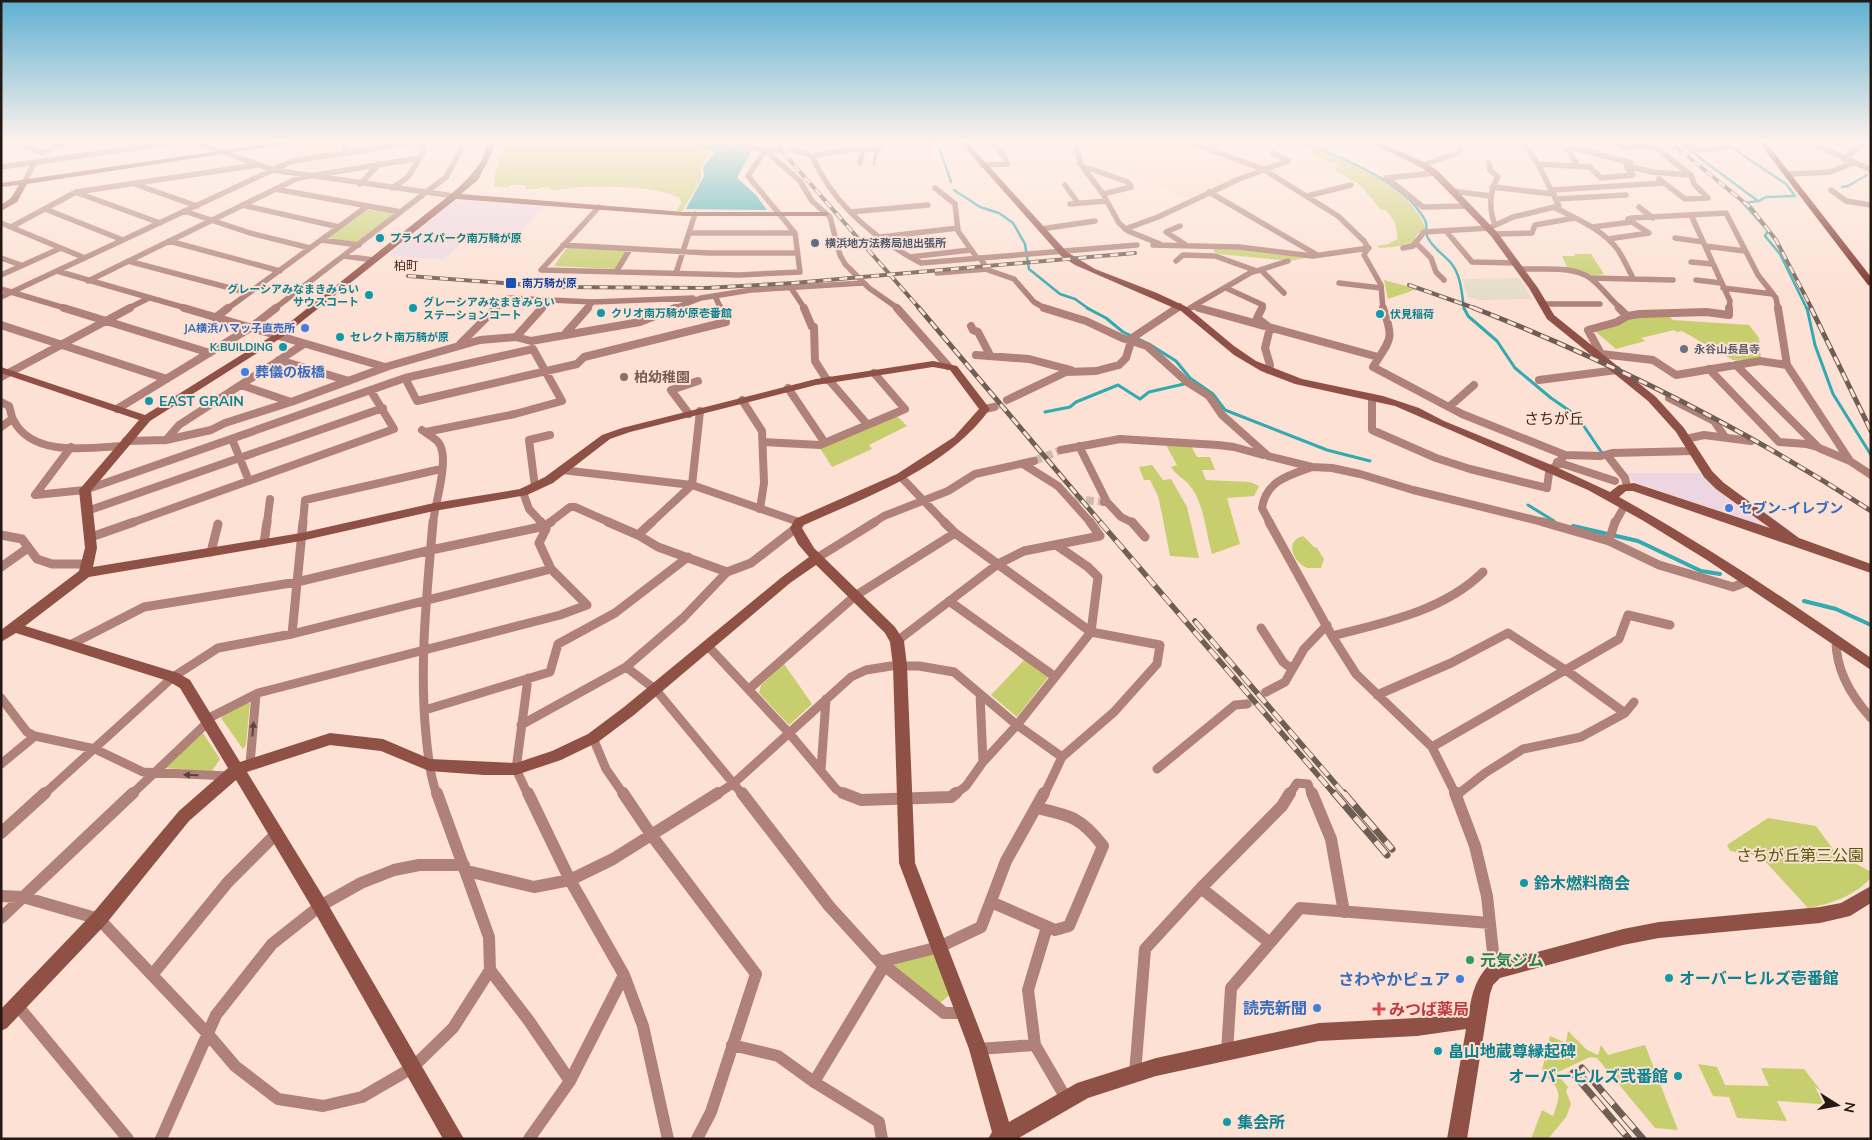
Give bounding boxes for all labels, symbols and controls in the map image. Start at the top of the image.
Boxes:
place label: プライズパーク南万騎が原 [390,231,522,245]
marker: プライズパーク南万騎が原 [374,232,386,244]
place label: 横浜地方法務局旭出張所 [825,236,946,250]
marker: 横浜地方法務局旭出張所 [809,237,821,249]
district label: 柏町 [394,258,418,273]
marker: 南万騎が原 [504,276,518,290]
place label: 南万騎が原 [522,276,577,290]
place label: グレーシアみなまきみらい サウスコート [227,282,359,309]
marker: グレーシアみなまきみらい サウスコート [363,289,375,301]
place label: グレーシアみなまきみらい ステーションコート [423,295,555,322]
marker: グレーシアみなまきみらい ステーションコート [407,302,419,314]
place label: クリオ南万騎が原壱番館 [611,306,732,320]
marker: クリオ南万騎が原壱番館 [595,307,607,319]
place label: 伏見稲荷 [1390,307,1434,321]
marker: 伏見稲荷 [1374,308,1386,320]
place label: JA横浜ハマッ子直売所 [184,321,295,335]
marker: JA横浜ハマッ子直売所 [299,322,311,334]
place label: セレクト南万騎が原 [350,330,449,344]
marker: セレクト南万騎が原 [334,331,346,343]
place label: K.BUILDING [210,340,273,354]
marker: K.BUILDING [277,341,289,353]
place label: 永谷山長昌寺 [1694,342,1760,356]
marker: 永谷山長昌寺 [1678,343,1690,355]
place label: 葬儀の板橋 [255,363,325,381]
marker: 葬儀の板橋 [239,366,251,378]
place label: 柏幼稚園 [634,368,690,386]
marker: 柏幼稚園 [618,371,630,383]
place label: EAST GRAIN [159,392,244,410]
marker: EAST GRAIN [143,395,155,407]
district label: さちが丘 [1524,409,1584,428]
place label: セブン-イレブン [1739,499,1843,517]
marker: セブン-イレブン [1723,502,1735,514]
one-way arrow [249,721,257,737]
one-way arrow [183,771,199,779]
park label: さちが丘第三公園 [1736,845,1864,865]
place label: 鈴木燃料商会 [1534,873,1630,893]
marker: 鈴木燃料商会 [1518,877,1530,889]
place label: 元気ジム [1480,950,1544,970]
marker: 元気ジム [1464,954,1476,966]
place label: オーバーヒルズ壱番館 [1679,968,1839,988]
place label: さわやかピュア [1338,969,1450,989]
marker: オーバーヒルズ壱番館 [1663,972,1675,984]
marker: さわやかピュア [1454,973,1466,985]
place label: 読売新聞 [1243,998,1307,1018]
place label: みつば薬局 [1389,999,1469,1019]
marker: 読売新聞 [1311,1002,1323,1014]
marker: みつば薬局 [1373,1003,1385,1015]
place label: 畠山地蔵尊縁起碑 [1448,1041,1576,1061]
marker: 畠山地蔵尊縁起碑 [1432,1045,1444,1057]
place label: オーバーヒルズ弐番館 [1508,1066,1668,1086]
marker: オーバーヒルズ弐番館 [1672,1070,1684,1082]
north arrow [1812,1080,1862,1130]
text: N [1840,1101,1860,1114]
place label: 集会所 [1237,1112,1285,1132]
marker: 集会所 [1221,1116,1233,1128]

